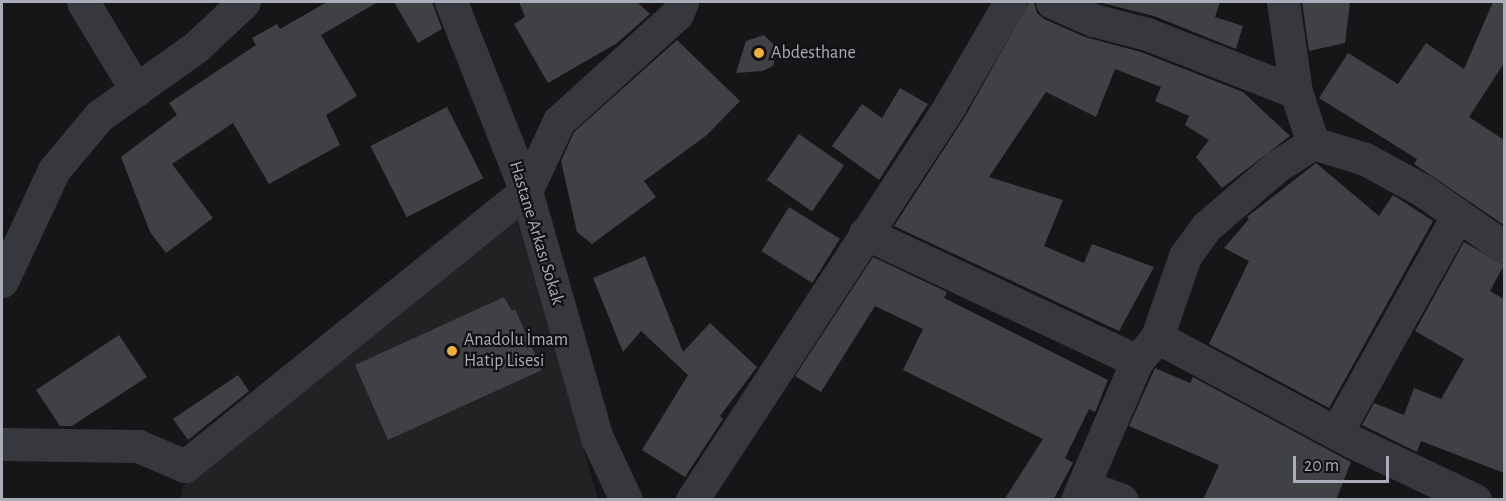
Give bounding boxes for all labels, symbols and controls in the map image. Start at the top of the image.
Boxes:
place label: Abdesthane [771,42,856,64]
marker: Abdesthane [752,46,766,60]
street label: Hastane Arkası Sokak [504,159,568,307]
place label: Anadolu İmam Hatip Lisesi [464,330,568,372]
marker: Anadolu İmam Hatip Lisesi [445,344,459,358]
scale bar [1296,444,1392,482]
text: 20 m [1304,457,1339,475]

